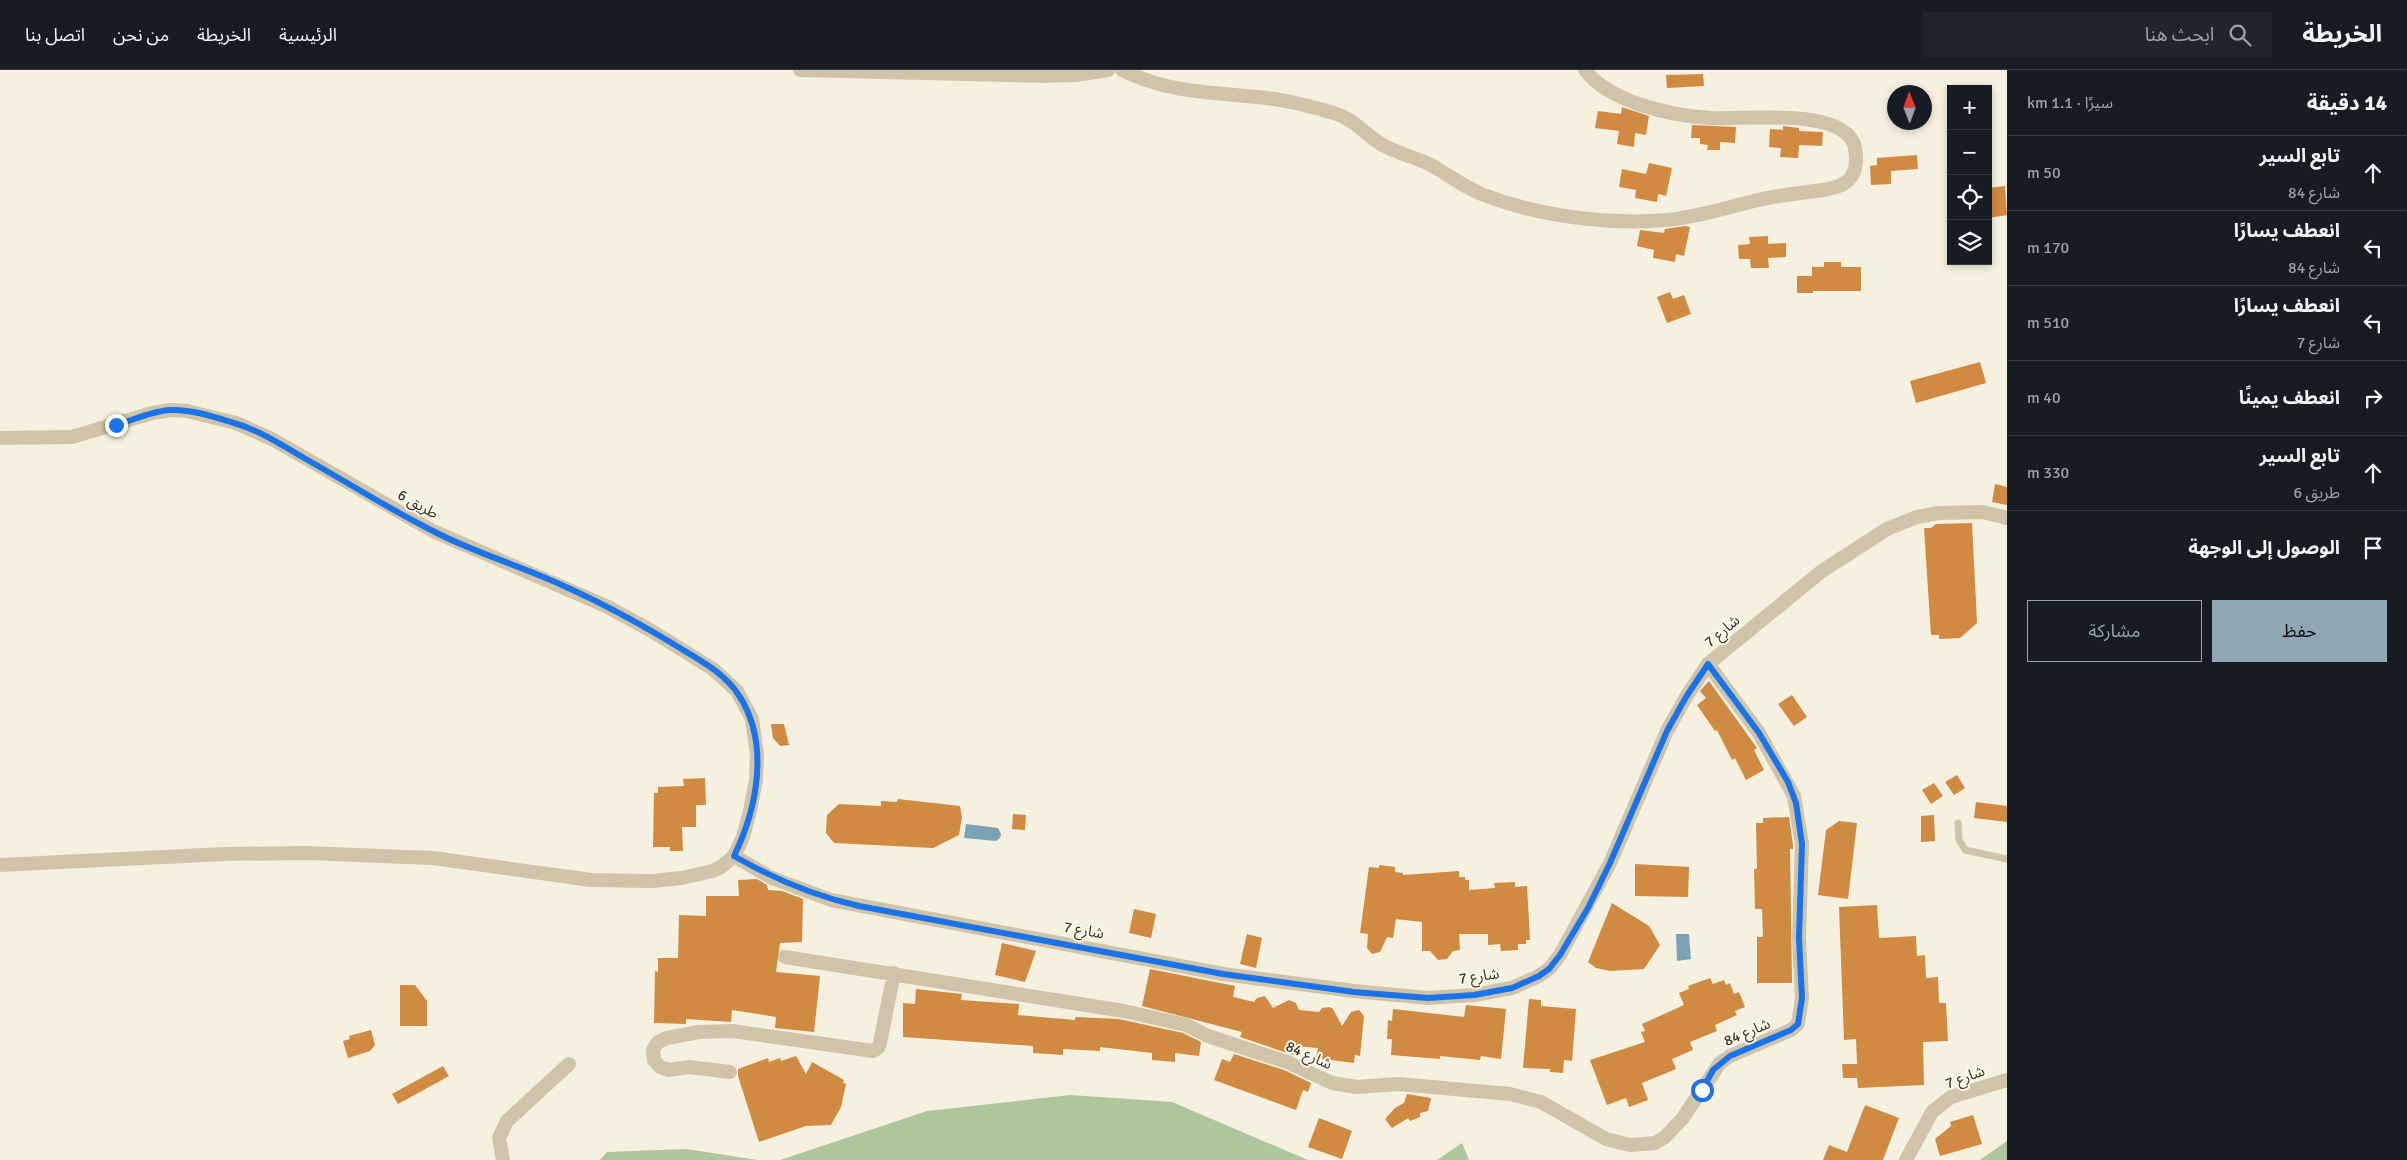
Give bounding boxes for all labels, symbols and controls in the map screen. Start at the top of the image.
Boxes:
search box [1922,12,2272,57]
text: الخريطة [2302,19,2382,49]
icon: search [2226,21,2254,49]
text: ابحث هنا [2145,23,2214,47]
text: اتصل بنا [25,24,85,46]
text: من نحن [113,24,169,46]
text: الخريطة [197,24,251,46]
text: الرئيسية [279,24,337,46]
north arrow [1887,85,1932,130]
map controls [1947,85,1992,265]
button: + [1947,85,1992,130]
text: 14 دقيقة [2307,90,2387,116]
text: سيرًا · 1.1 km [2027,93,2113,113]
button: − [1947,130,1992,175]
text: تابع السير [2260,144,2340,168]
icon: ahead [2359,159,2387,187]
text: 50 m [2027,163,2061,183]
button: locate [1947,175,1992,220]
text: شارع 84 [2288,183,2340,203]
text: انعطف يسارًا [2234,219,2340,243]
button: layers [1947,220,1992,265]
icon: left [2359,234,2387,262]
text: 170 m [2027,238,2069,258]
text: شارع 84 [2288,258,2340,278]
text: انعطف يسارًا [2234,294,2340,318]
icon: left [2359,309,2387,337]
text: 510 m [2027,313,2069,333]
text: شارع 7 [2297,333,2340,353]
icon: right [2359,384,2387,412]
text: انعطف يمينًا [2239,386,2340,410]
text: 40 m [2027,388,2061,408]
route end [105,414,128,437]
text: تابع السير [2260,444,2340,468]
icon: ahead [2359,459,2387,487]
text: 330 m [2027,463,2069,483]
text: طريق 6 [2293,483,2340,503]
street label: طريق 6 [394,486,441,523]
icon: arrive [2359,534,2387,562]
text: الوصول إلى الوجهة [2188,536,2340,560]
button: مشاركة [2027,600,2202,662]
button: حفظ [2212,600,2387,662]
street label: شارع 7 [1701,611,1745,653]
street label: شارع 7 [1062,918,1106,945]
street label: شارع 7 [1458,964,1501,991]
street label: شارع 84 [1721,1014,1774,1053]
street label: شارع 84 [1282,1037,1335,1076]
street label: شارع 7 [1943,1062,1988,1095]
route start [1691,1079,1714,1102]

